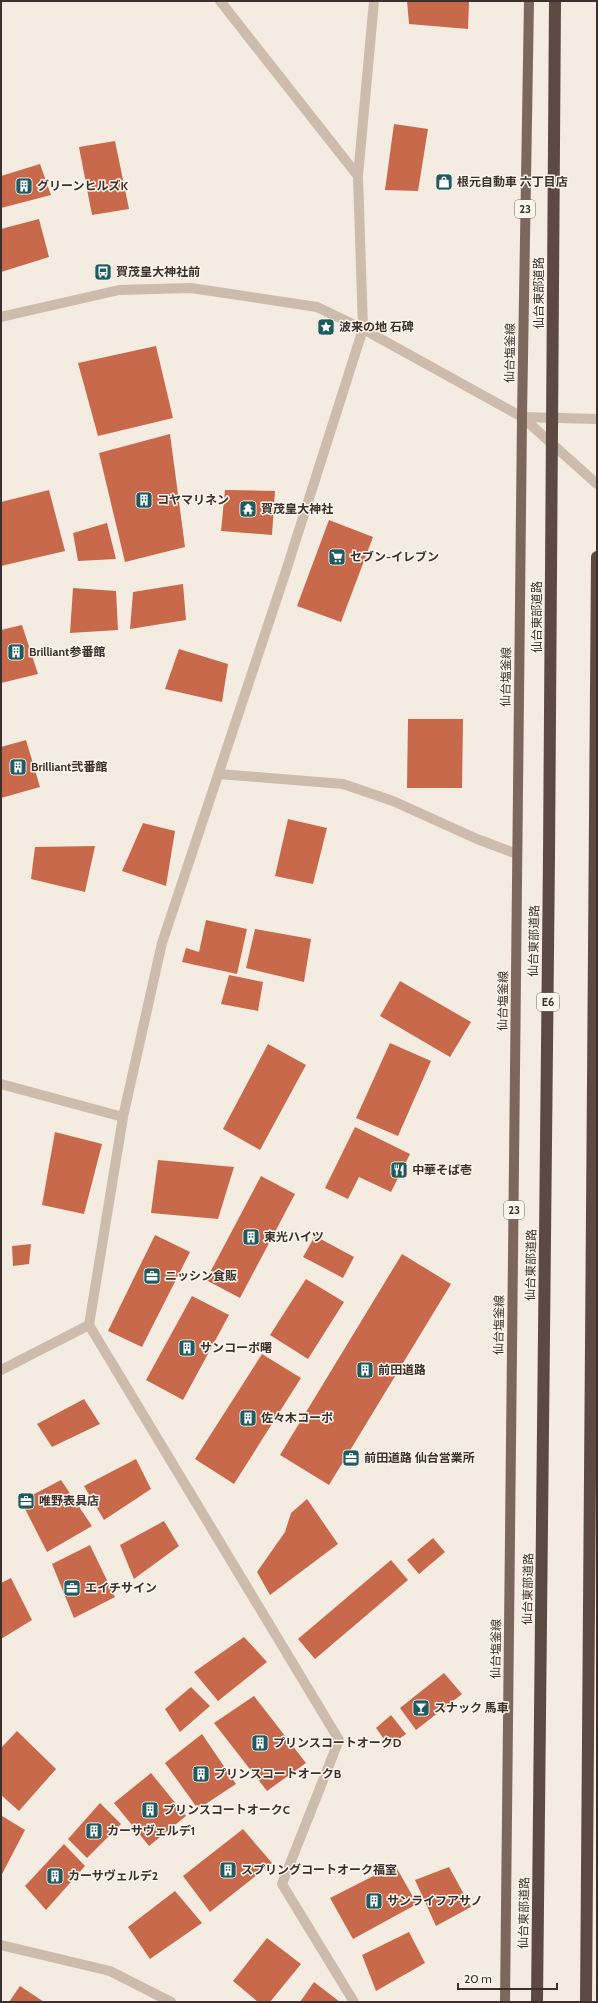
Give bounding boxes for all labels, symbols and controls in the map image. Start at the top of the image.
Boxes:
shop icon: 根元自動車 六丁目店 [434,172,454,192]
place label: 根元自動車 六丁目店 [457,174,568,189]
building icon: グリーンヒルズK [14,176,34,196]
place label: グリーンヒルズK [37,178,128,193]
road number: 23 [515,200,535,218]
street label: 仙台東部道路 [531,257,546,329]
bus stop icon: 賀茂皇大神社前 [93,262,113,282]
place label: 賀茂皇大神社前 [116,264,200,279]
place icon: 波来の地 石碑 [316,317,336,337]
place label: 波来の地 石碑 [339,319,414,334]
street label: 仙台塩釜線 [501,323,518,383]
building icon: コヤマリネン [134,490,154,510]
place label: コヤマリネン [157,492,229,507]
temple icon: 賀茂皇大神社 [238,499,258,519]
place label: 賀茂皇大神社 [261,501,333,516]
supermarket icon: セブン-イレブン [327,547,347,567]
place label: セブン-イレブン [350,549,439,564]
street label: 仙台東部道路 [529,581,544,653]
building icon: Brilliant参番館 [6,642,26,662]
place label: Brilliant参番館 [29,644,105,659]
street label: 仙台塩釜線 [497,647,514,707]
building icon: Brilliant弐番館 [8,757,28,777]
place label: Brilliant弐番館 [31,759,107,774]
street label: 仙台東部道路 [525,905,542,977]
street label: 仙台塩釜線 [494,971,511,1031]
road number: E6 [537,993,559,1011]
restaurant icon: 中華そば壱 [389,1160,409,1180]
place label: 中華そば壱 [412,1162,472,1177]
road number: 23 [504,1201,524,1219]
building icon: 東光ハイツ [241,1227,261,1247]
place label: 東光ハイツ [264,1229,324,1244]
street label: 仙台東部道路 [522,1229,539,1301]
office icon: ニッシン食販 [142,1266,162,1286]
place label: ニッシン食販 [165,1268,237,1283]
street label: 仙台塩釜線 [490,1295,507,1355]
building icon: サンコーポ曙 [177,1338,197,1358]
place label: サンコーポ曙 [200,1340,272,1355]
building icon: 前田道路 [355,1360,375,1380]
place label: 前田道路 [378,1362,426,1377]
building icon: 佐々木コーポ [238,1408,258,1428]
place label: 佐々木コーポ [261,1410,333,1425]
office icon: 前田道路 仙台営業所 [341,1448,361,1468]
place label: 前田道路 仙台営業所 [364,1450,475,1465]
office icon: 唯野表具店 [16,1491,36,1511]
place label: 唯野表具店 [39,1493,99,1508]
street label: 仙台東部道路 [519,1553,536,1625]
office icon: エイチサイン [62,1578,82,1598]
place label: エイチサイン [85,1580,157,1595]
street label: 仙台塩釜線 [487,1619,504,1679]
bar icon: スナック 馬車 [411,1698,431,1718]
place label: スナック 馬車 [434,1700,509,1715]
building icon: プリンスコートオークD [250,1733,270,1753]
place label: プリンスコートオークD [273,1735,402,1750]
building icon: プリンスコートオークB [191,1764,211,1784]
place label: プリンスコートオークB [214,1766,342,1781]
building icon: プリンスコートオークC [140,1800,160,1820]
place label: プリンスコートオークC [163,1802,290,1817]
building icon: カーサヴェルデ1 [84,1821,104,1841]
place label: カーサヴェルデ1 [107,1823,195,1838]
building icon: スプリングコートオーク福室 [218,1860,238,1880]
place label: スプリングコートオーク福室 [241,1862,397,1877]
building icon: カーサヴェルデ2 [45,1866,65,1886]
place label: カーサヴェルデ2 [68,1868,158,1883]
street label: 仙台東部道路 [515,1877,532,1949]
building icon: サンライフアサノ [364,1891,384,1911]
place label: サンライフアサノ [387,1893,483,1908]
scale bar [458,1965,557,1991]
text: 20 m [464,1971,492,1986]

